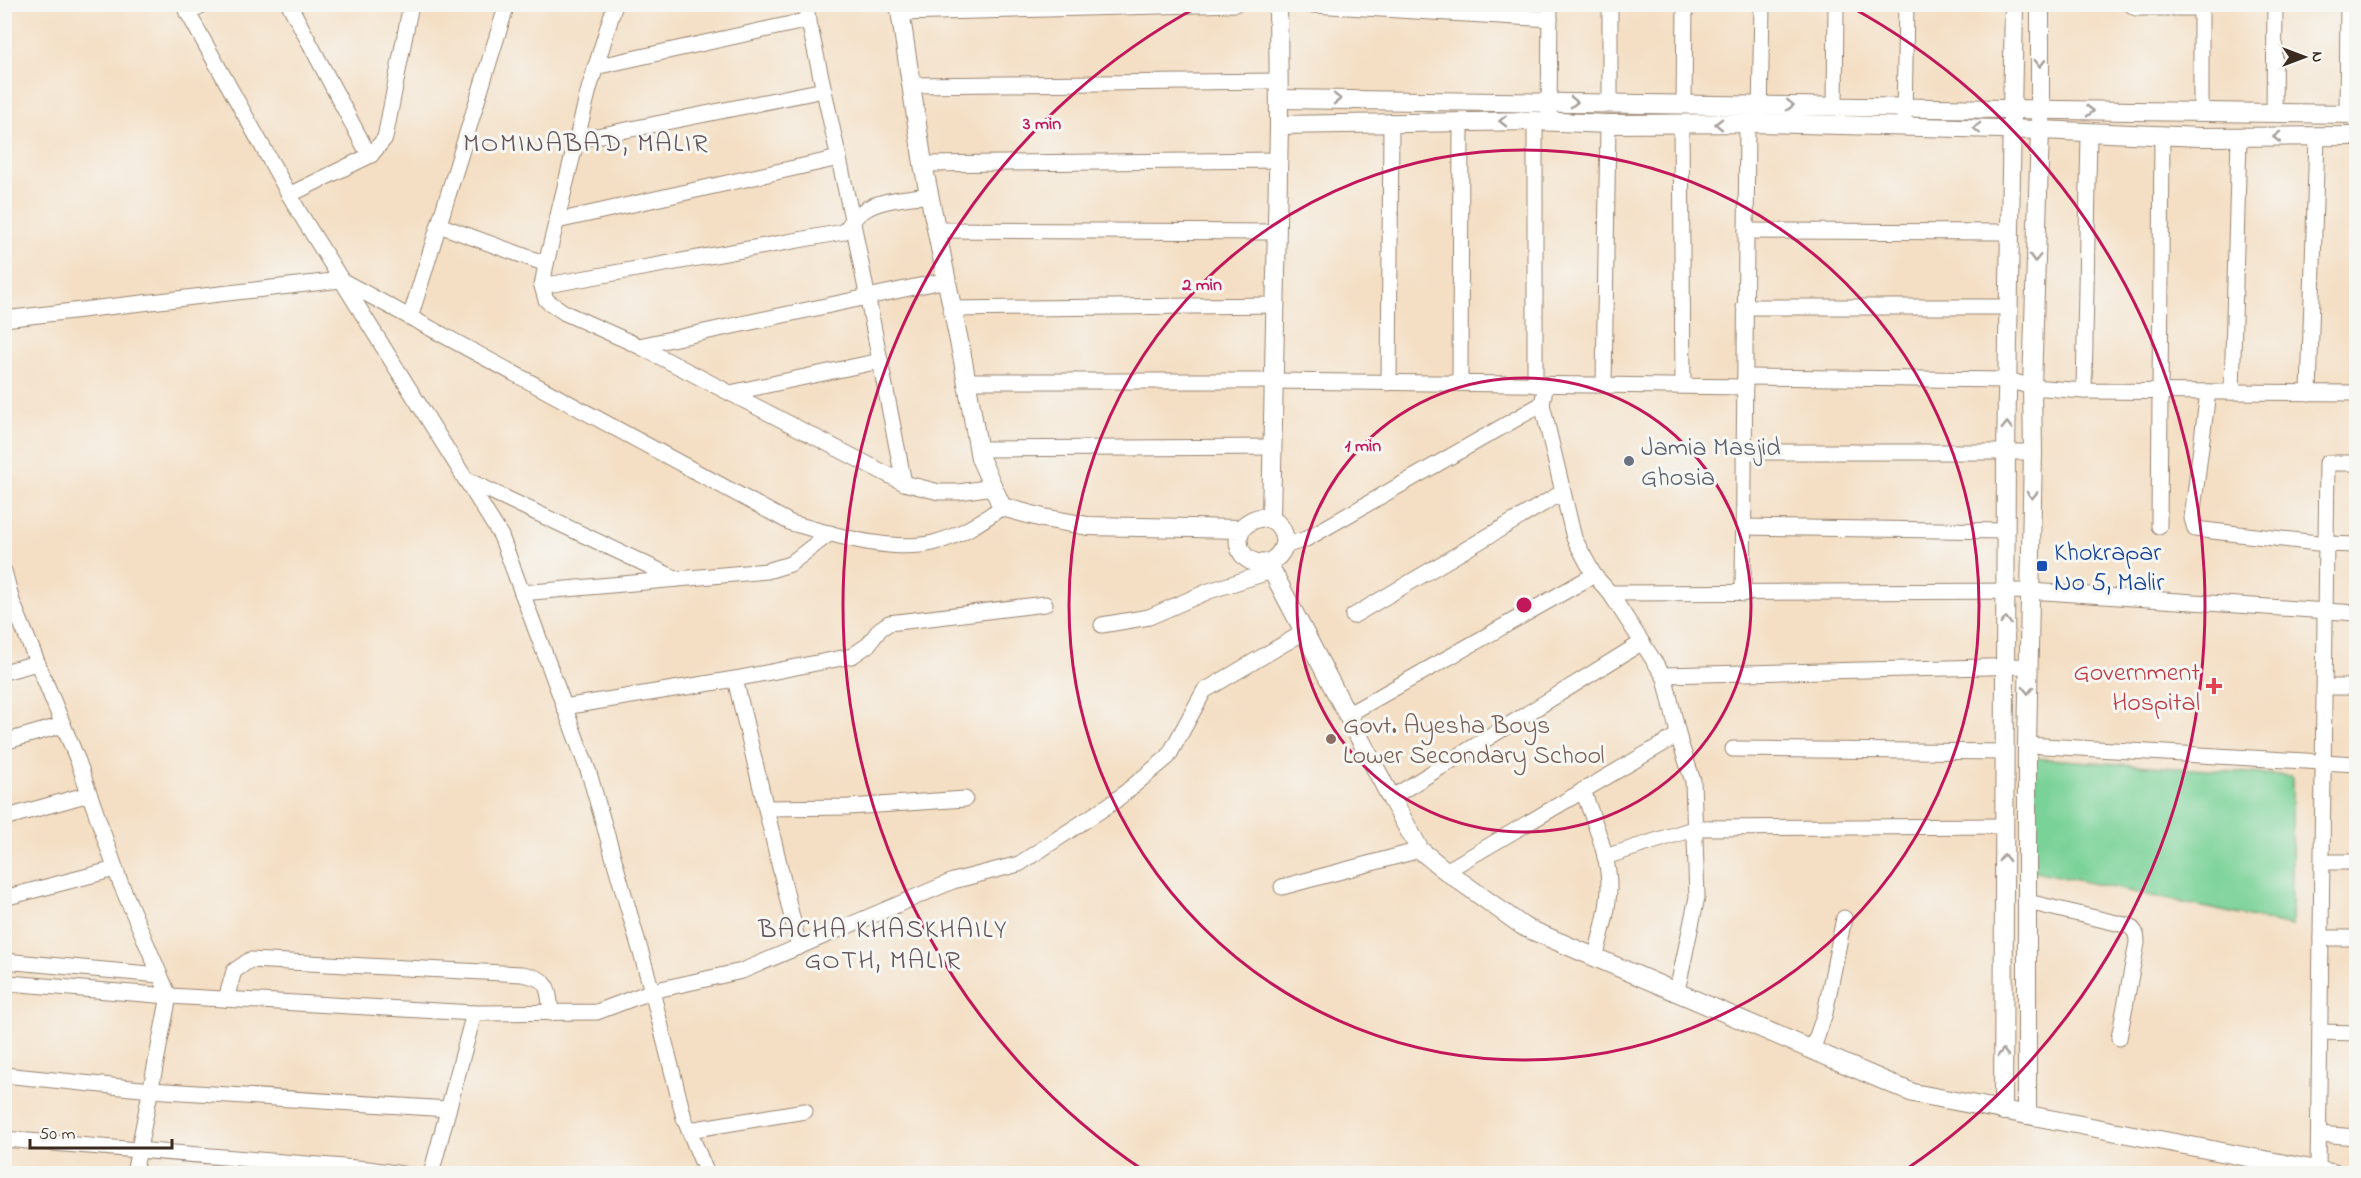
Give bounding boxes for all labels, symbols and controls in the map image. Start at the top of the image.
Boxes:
north arrow [2274,27,2334,87]
text: N [2305,52,2329,63]
one-way arrow [2034,58,2046,67]
one-way arrow [1333,93,1342,105]
one-way arrow [1570,96,1579,108]
one-way arrow [1786,98,1795,111]
one-way arrow [2086,105,2095,117]
text: 3 min [1022,112,1061,138]
one-way arrow [1499,115,1508,127]
one-way arrow [1715,118,1724,130]
one-way arrow [1973,121,1982,134]
district label: MOMINABAD, MALIR [463,125,709,164]
one-way arrow [2273,131,2282,143]
one-way arrow [2029,253,2042,262]
text: 2 min [1181,273,1222,299]
one-way arrow [2000,421,2013,430]
place label: Jamia Masjid Ghosia [1641,430,1781,498]
text: 1 min [1345,434,1381,460]
marker: Jamia Masjid Ghosia [1622,454,1636,468]
one-way arrow [2025,490,2038,499]
place label: Khokrapar No 5, Malir [2054,535,2165,603]
marker: Khokrapar No 5, Malir [2035,559,2049,573]
centre of rings [1514,595,1534,615]
one-way arrow [2000,616,2012,625]
place label: Government Hospital [2073,655,2200,723]
marker: Government Hospital [2205,677,2223,695]
one-way arrow [2022,685,2035,694]
place label: Govt. Ayesha Boys Lower Secondary School [1343,708,1605,776]
marker: Govt. Ayesha Boys Lower Secondary School [1324,732,1338,746]
one-way arrow [1998,853,2010,862]
district label: BACHA KHASKHAILY GOTH, MALIR [757,911,1008,981]
one-way arrow [1997,1048,2010,1057]
scale bar [30,1112,172,1150]
text: 50 m [39,1122,76,1148]

